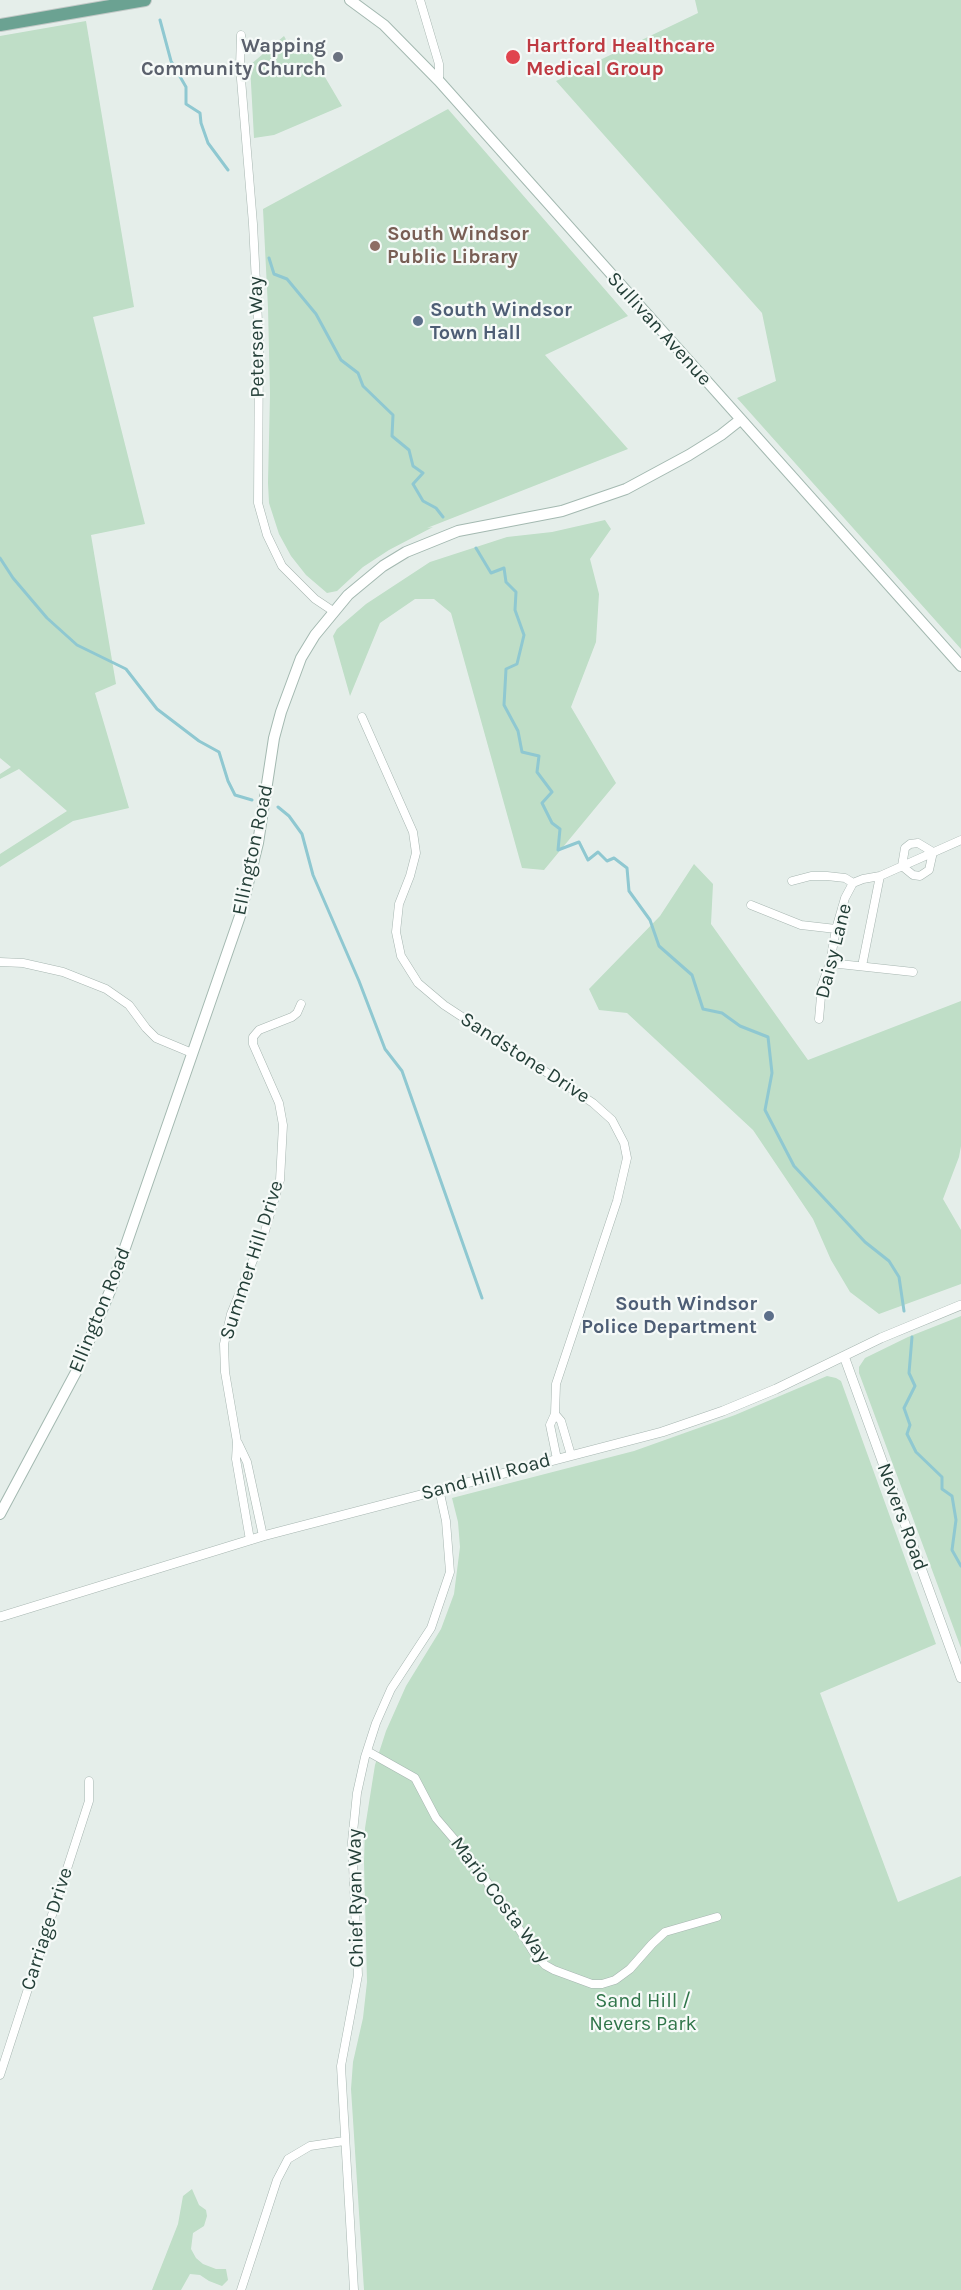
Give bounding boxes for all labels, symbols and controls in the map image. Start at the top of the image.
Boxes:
place label: Wapping Community Church [141,34,326,81]
place label: Hartford Healthcare Medical Group [526,34,715,81]
marker: Hartford Healthcare Medical Group [504,48,522,66]
marker: Wapping Community Church [331,50,345,64]
place label: South Windsor Public Library [387,222,529,269]
marker: South Windsor Public Library [368,239,382,253]
street label: Sullivan Avenue [602,267,716,391]
street label: Petersen Way [244,276,270,398]
place label: South Windsor Town Hall [430,298,572,345]
marker: South Windsor Town Hall [411,314,425,328]
street label: Ellington Road [227,782,279,918]
street label: Daisy Lane [811,901,857,1001]
street label: Sandstone Drive [456,1007,594,1109]
street label: Summer Hill Drive [215,1177,289,1343]
street label: Ellington Road [64,1244,136,1376]
place label: South Windsor Police Department [581,1292,757,1339]
marker: South Windsor Police Department [762,1309,776,1323]
street label: Sand Hill Road [419,1448,553,1506]
street label: Nevers Road [871,1460,933,1574]
street label: Chief Ryan Way [343,1828,369,1968]
street label: Mario Costa Way [445,1832,555,1968]
street label: Carriage Drive [16,1865,78,1993]
park label: Sand Hill / Nevers Park [589,1989,697,2036]

